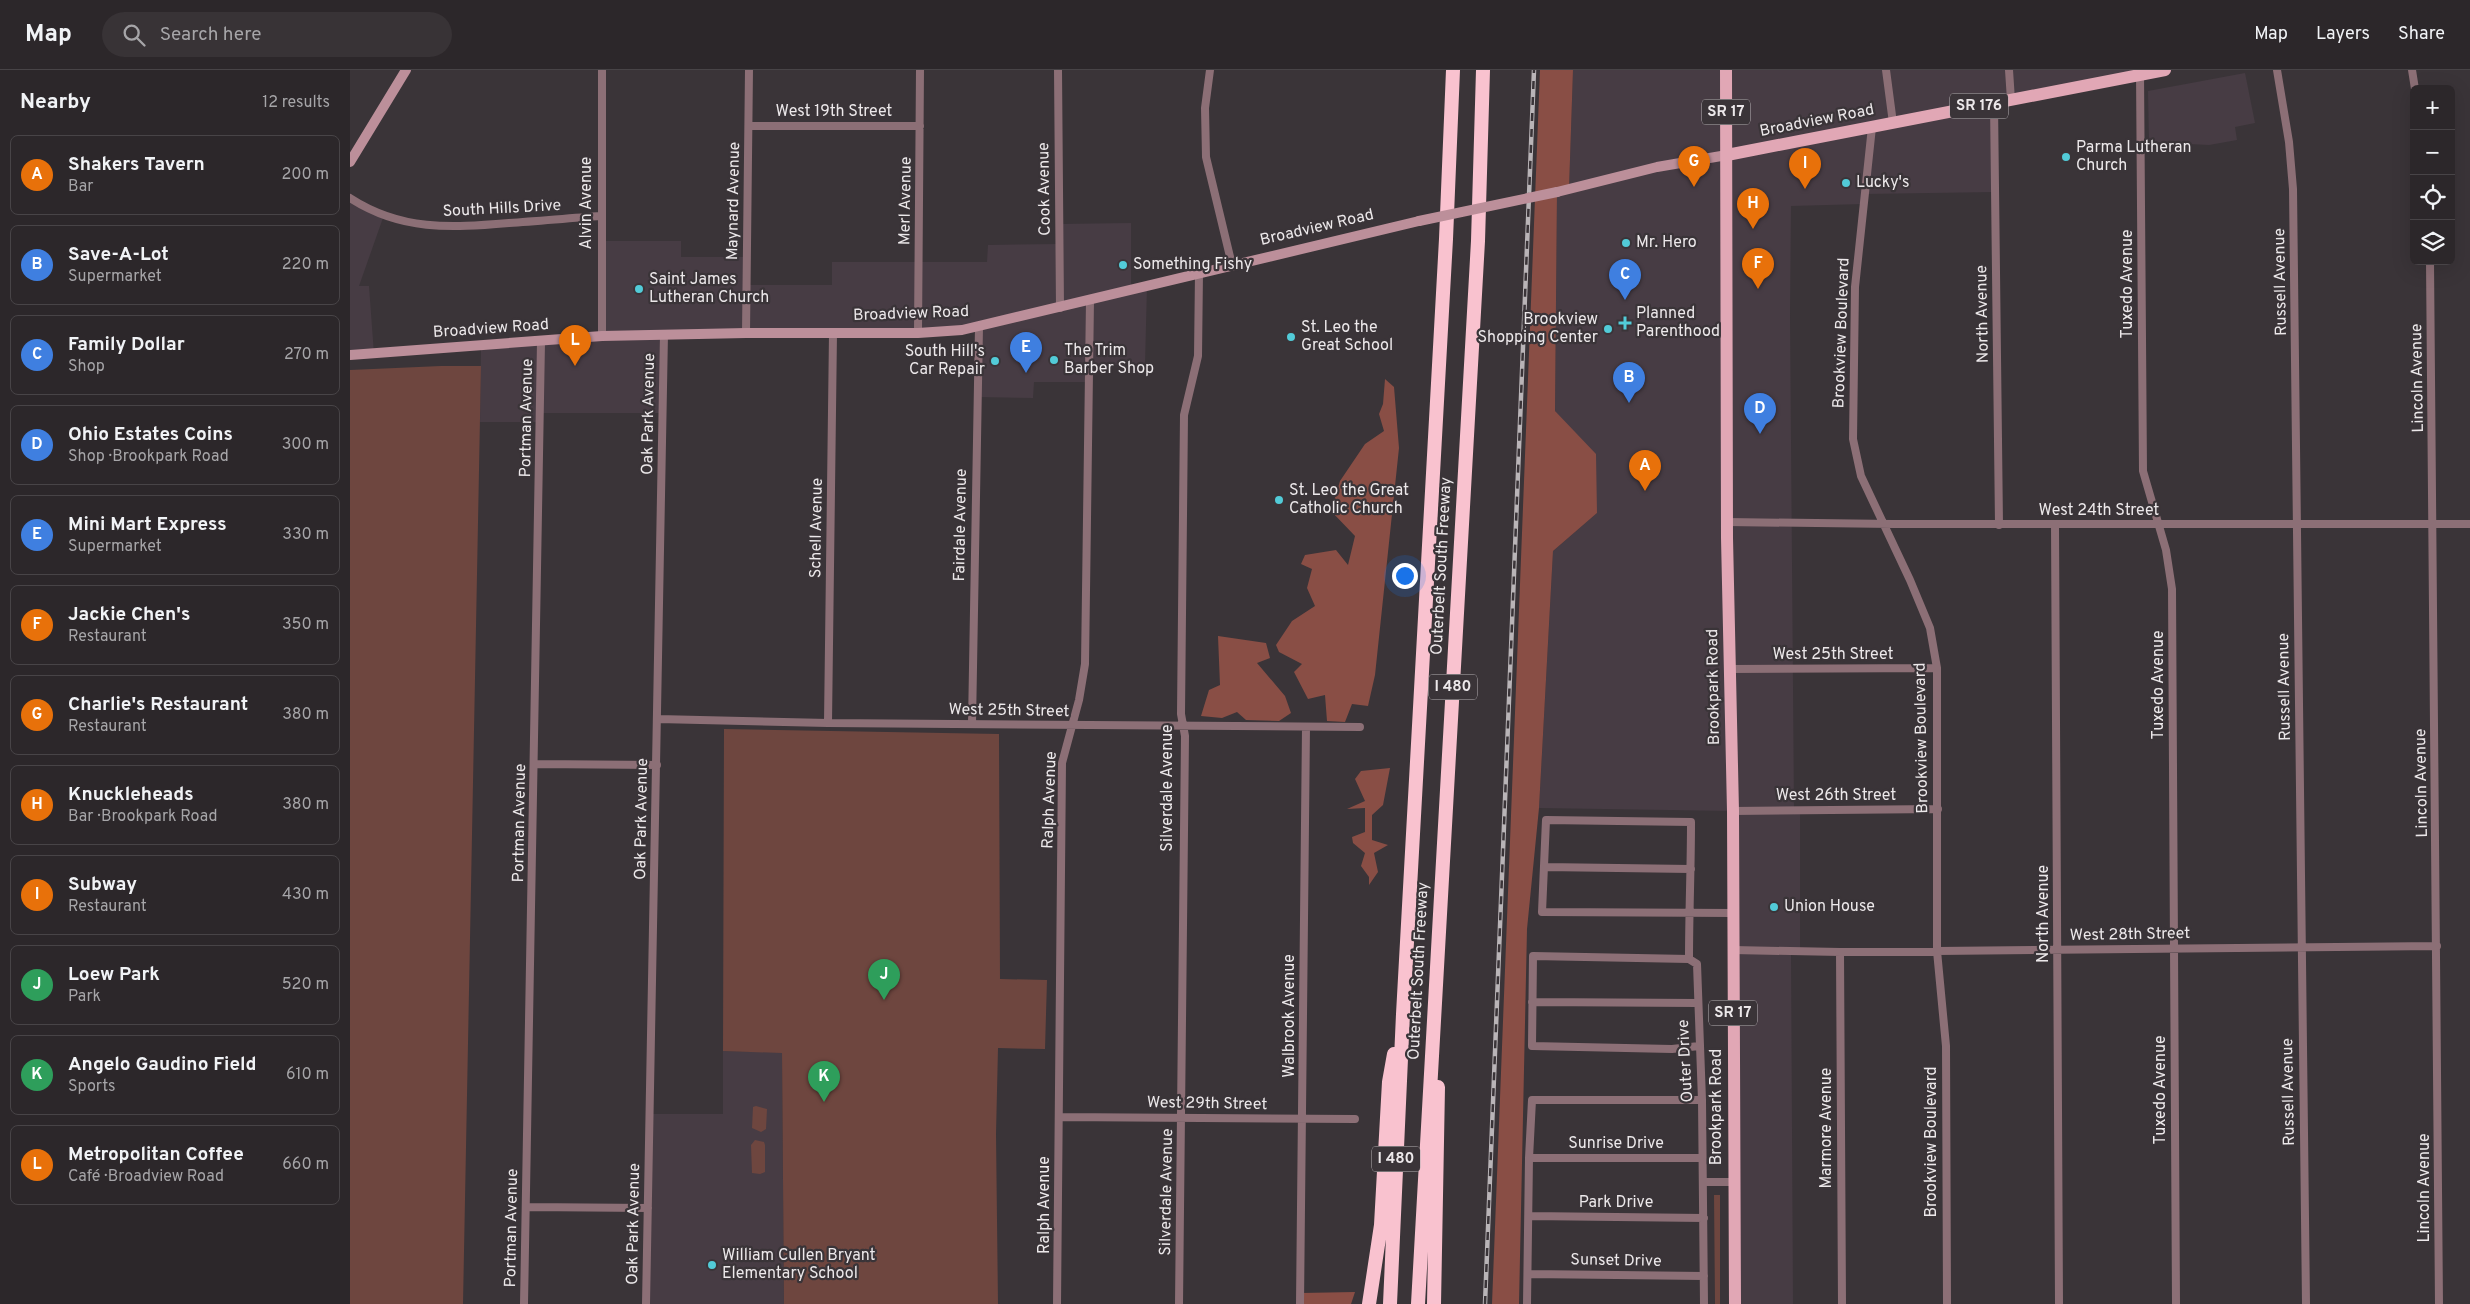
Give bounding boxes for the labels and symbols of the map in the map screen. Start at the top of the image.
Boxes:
road number: SR 176 [1950,94,2008,118]
road number: SR 17 [1702,100,1750,124]
street label: Broadview Road [1758,100,1876,142]
street label: West 19th Street [776,102,892,122]
place label: Parma Lutheran Church [2076,138,2192,176]
street label: Maynard Avenue [723,142,745,260]
street label: Cook Avenue [1034,142,1056,236]
pin: G [1678,146,1710,187]
pin: I [1789,148,1821,189]
marker: Parma Lutheran Church [2060,151,2072,163]
street label: Alvin Avenue [577,157,597,249]
street label: Merl Avenue [895,157,917,245]
place label: Lucky's [1856,173,1910,193]
marker: Lucky's [1840,177,1852,189]
pin: H [1737,188,1769,229]
street label: South Hills Drive [442,196,562,222]
street label: Broadview Road [1258,205,1376,251]
street label: Russell Avenue [2270,228,2292,336]
street label: Tuxedo Avenue [2118,229,2138,339]
place label: Mr. Hero [1636,233,1697,253]
marker: Mr. Hero [1620,237,1632,249]
pin: F [1742,248,1774,289]
place label: Something Fishy [1133,255,1252,275]
street label: Brookview Boulevard [1829,257,1855,409]
marker: Something Fishy [1117,259,1129,271]
pin: C [1609,259,1641,300]
street label: North Avenue [1972,265,1994,363]
place label: Saint James Lutheran Church [649,270,769,308]
marker: Saint James Lutheran Church [633,283,645,295]
street label: Broadview Road [853,302,969,326]
place label: Planned Parenthood [1636,304,1720,342]
place label: Brookview Shopping Center [1477,310,1598,348]
street label: Broadview Road [432,315,550,343]
marker: Planned Parenthood [1618,316,1632,330]
place label: St. Leo the Great School [1301,318,1393,356]
marker: Brookview Shopping Center [1602,323,1614,335]
street label: Lincoln Avenue [2407,323,2429,433]
pin: L [559,325,591,366]
marker: St. Leo the Great School [1285,331,1297,343]
pin: E [1010,332,1042,373]
place label: The Trim Barber Shop [1064,341,1154,379]
place label: South Hill's Car Repair [905,342,985,380]
street label: Oak Park Avenue [638,353,660,475]
marker: The Trim Barber Shop [1048,354,1060,366]
marker: South Hill's Car Repair [989,355,1001,367]
street label: Portman Avenue [516,358,538,478]
pin: B [1613,362,1645,403]
pin: D [1744,393,1776,434]
pin: A [1629,450,1661,491]
street label: Fairdale Avenue [950,468,972,582]
street label: Outerbelt South Freeway [1427,477,1457,655]
street label: Schell Avenue [806,478,828,578]
place label: St. Leo the Great Catholic Church [1289,481,1409,519]
marker: St. Leo the Great Catholic Church [1273,494,1285,506]
street label: West 24th Street [2039,501,2159,521]
your location [1392,563,1418,589]
street label: Brookpark Road [1703,629,1725,745]
street label: Tuxedo Avenue [2149,630,2169,740]
street label: Russell Avenue [2274,633,2296,741]
street label: West 25th Street [1773,645,1894,665]
street label: Brookview Boulevard [1911,662,1933,814]
road number: I 480 [1429,674,1477,700]
street label: West 25th Street [948,700,1070,722]
street label: Silverdale Avenue [1158,724,1178,852]
street label: Lincoln Avenue [2411,728,2433,838]
street label: Ralph Avenue [1038,751,1062,849]
street label: Oak Park Avenue [631,758,653,880]
street label: Portman Avenue [509,763,531,883]
street label: West 26th Street [1776,786,1896,806]
street label: North Avenue [2034,865,2054,963]
street label: Outerbelt South Freeway [1404,882,1434,1060]
place label: Union House [1784,897,1875,917]
marker: Union House [1768,901,1780,913]
street label: West 28th Street [2070,924,2190,946]
street label: Walbrook Avenue [1280,954,1300,1078]
pin: J [868,959,900,1000]
road number: SR 17 [1709,1000,1757,1026]
street label: Outer Drive [1674,1019,1698,1103]
street label: Tuxedo Avenue [2151,1035,2171,1145]
street label: Russell Avenue [2278,1038,2300,1146]
street label: Brookpark Road [1707,1049,1727,1165]
pin: K [808,1061,840,1102]
street label: Brookview Boulevard [1922,1067,1942,1217]
street label: Marmore Avenue [1817,1068,1837,1188]
street label: West 29th Street [1147,1093,1267,1115]
street label: Silverdale Avenue [1156,1128,1178,1256]
street label: Lincoln Avenue [2415,1133,2435,1243]
street label: Sunrise Drive [1568,1134,1664,1154]
road number: I 480 [1372,1146,1420,1172]
street label: Ralph Avenue [1035,1156,1055,1254]
street label: Oak Park Avenue [623,1163,645,1285]
street label: Portman Avenue [501,1168,523,1288]
street label: Park Drive [1579,1193,1653,1213]
place label: William Cullen Bryant Elementary School [722,1246,876,1284]
street label: Sunset Drive [1570,1250,1662,1272]
marker: William Cullen Bryant Elementary School [706,1259,718,1271]

